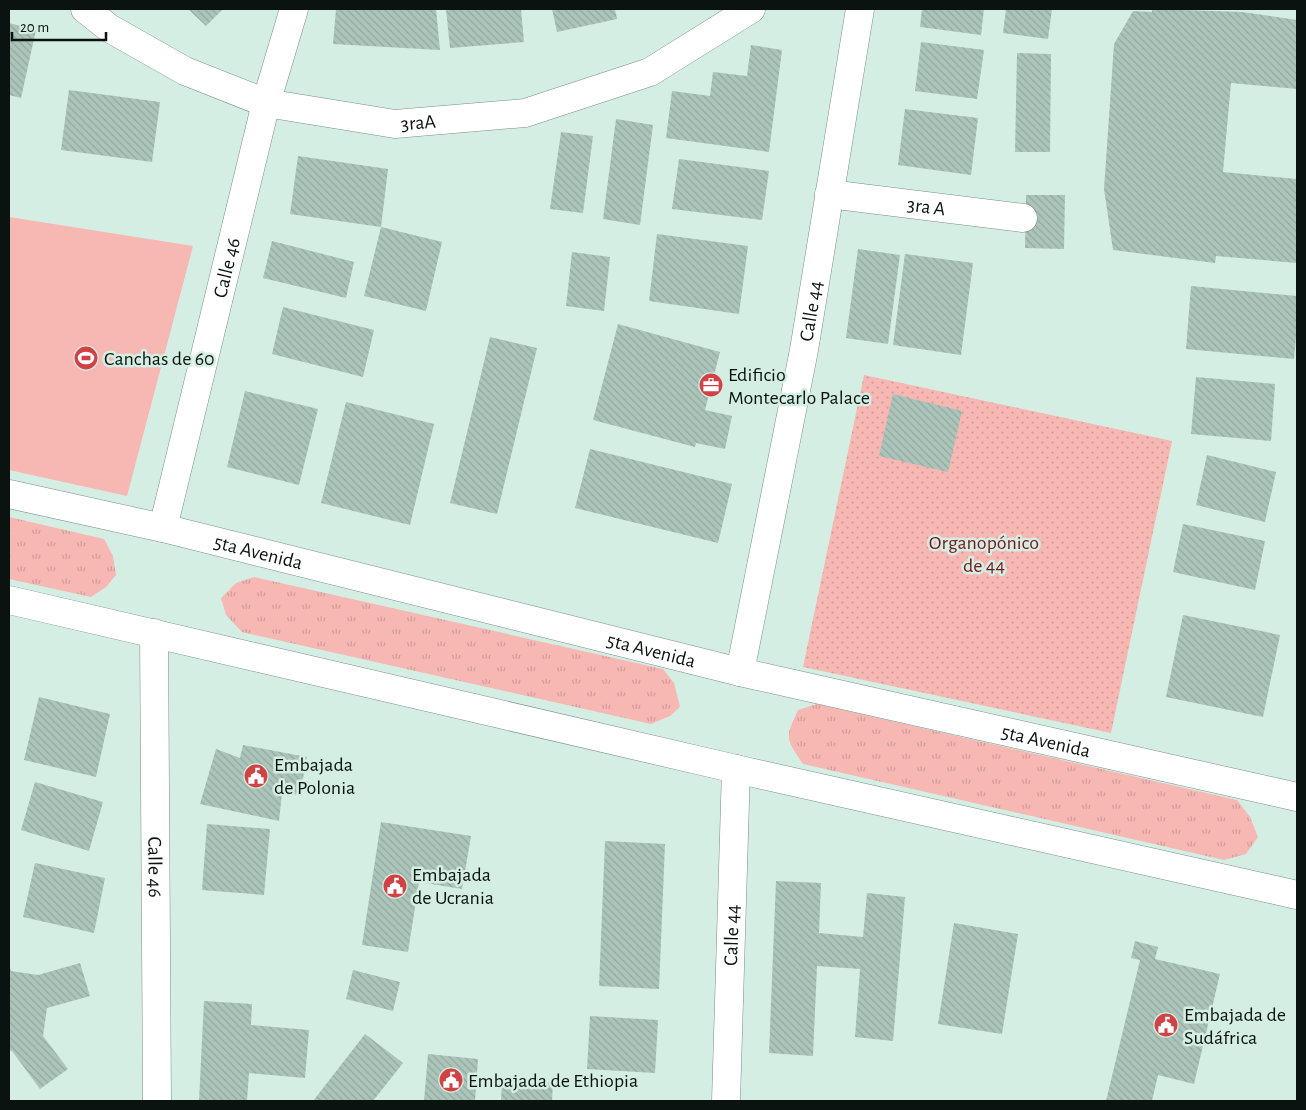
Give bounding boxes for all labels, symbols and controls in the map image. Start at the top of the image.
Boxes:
scale bar [12,10,106,42]
text: 20 m [20,20,49,35]
street label: 3raA [400,112,437,134]
street label: 3ra A [906,195,947,219]
street label: Calle 46 [210,236,244,300]
street label: Calle 44 [797,279,826,343]
sports icon: Canchas de 60 [73,345,99,371]
place label: Canchas de 60 [104,349,215,369]
place label: Edificio Montecarlo Palace [728,365,870,408]
office icon: Edificio Montecarlo Palace [698,372,724,398]
street label: 5ta Avenida [212,532,305,573]
park label: Organopónico de 44 [929,533,1039,576]
street label: 5ta Avenida [605,630,698,672]
street label: 5ta Avenida [999,722,1092,761]
place label: Embajada de Polonia [274,755,355,798]
public building icon: Embajada de Polonia [243,763,269,789]
street label: Calle 46 [144,836,165,898]
place label: Embajada de Ucrania [412,865,494,908]
public building icon: Embajada de Ucrania [382,873,408,899]
street label: Calle 44 [721,904,743,966]
place label: Embajada de Sudáfrica [1184,1005,1286,1048]
public building icon: Embajada de Sudáfrica [1153,1012,1179,1038]
public building icon: Embajada de Ethiopia [438,1067,464,1093]
place label: Embajada de Ethiopia [468,1071,638,1091]

